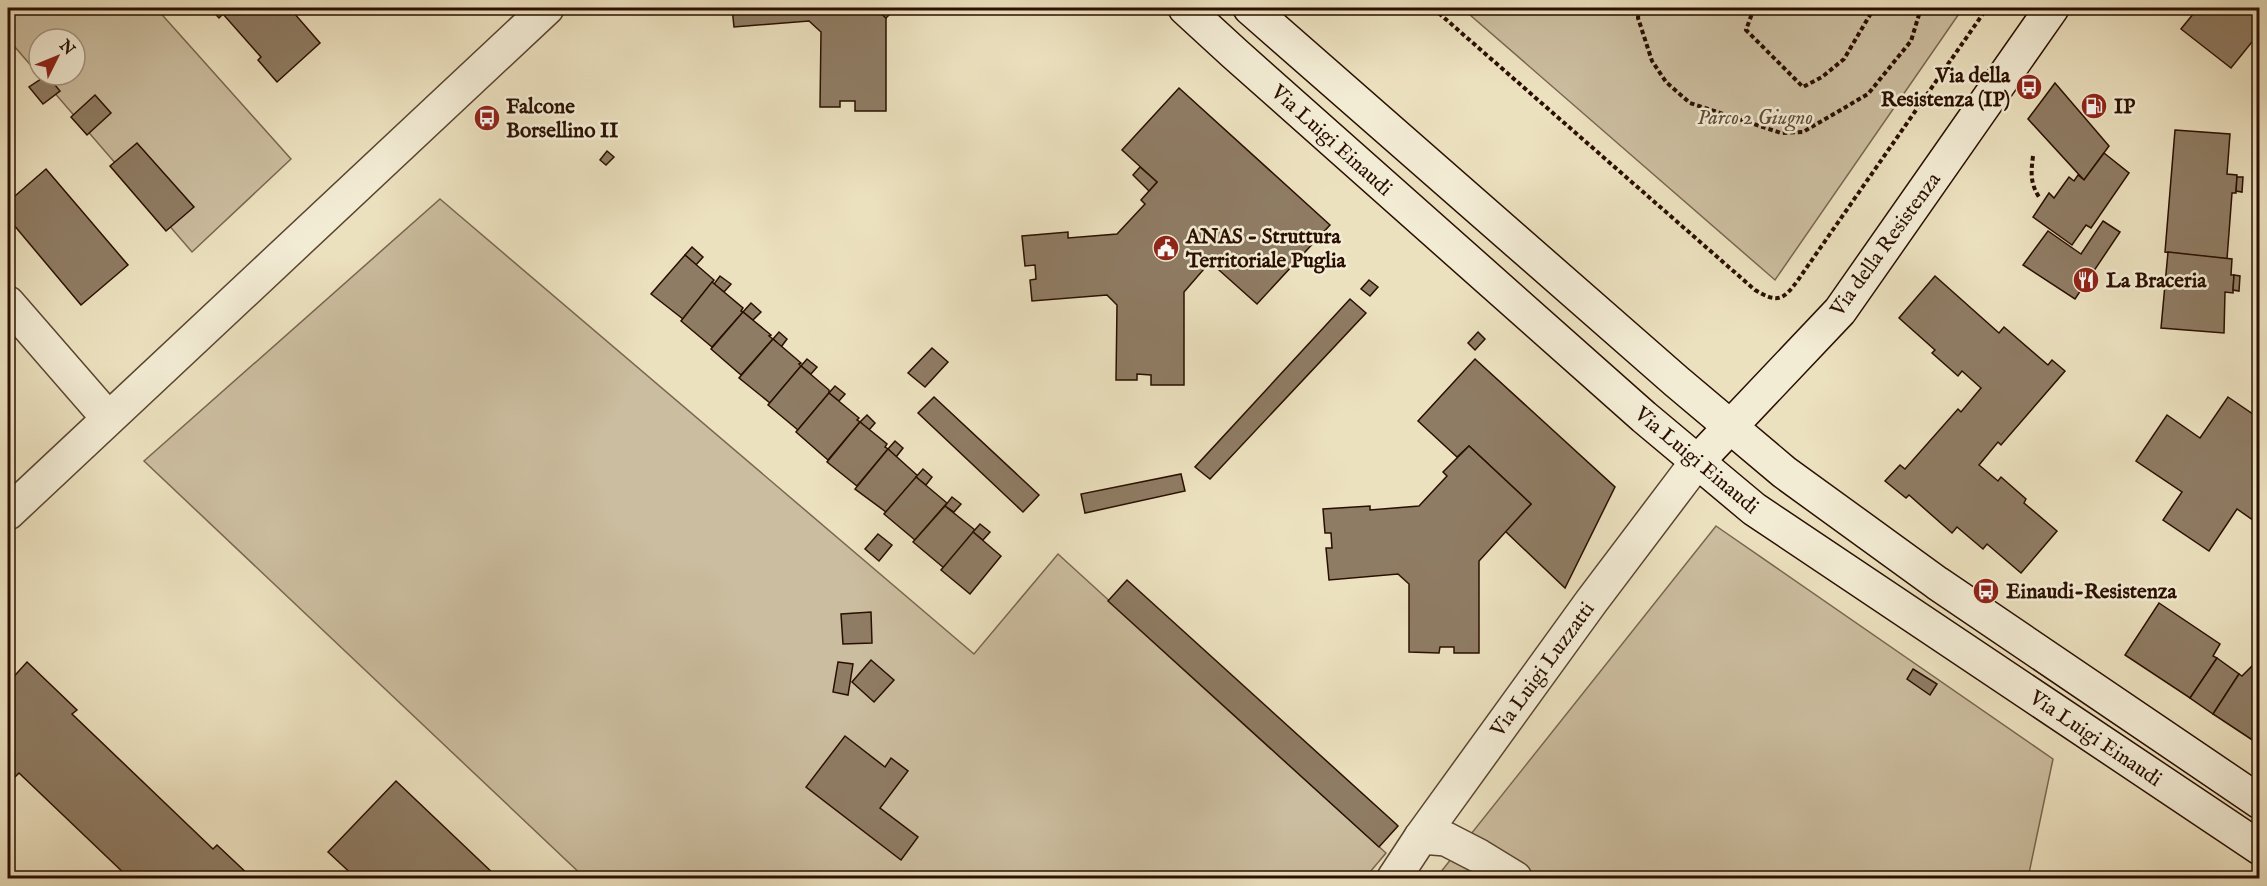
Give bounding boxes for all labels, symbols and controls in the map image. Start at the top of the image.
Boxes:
north arrow [27,27,87,87]
text: N [54,36,79,60]
place label: Via della Resistenza (IP) [1881,63,2011,114]
bus stop icon: Via della Resistenza (IP) [2014,72,2044,102]
street label: Via Luigi Einaudi [1264,79,1397,203]
fuel station icon: IP [2079,91,2109,121]
place label: Falcone Borsellino II [506,94,618,145]
place label: IP [2114,94,2136,121]
bus stop icon: Falcone Borsellino II [472,103,502,133]
park label: Parco 2 Giugno [1697,105,1813,132]
street label: Via della Resistenza [1824,167,1948,323]
place label: ANAS - Struttura Territoriale Puglia [1185,224,1347,275]
public building icon: ANAS - Struttura Territoriale Puglia [1151,233,1181,263]
restaurant icon: La Braceria [2071,265,2101,295]
place label: La Braceria [2106,268,2207,295]
street label: Via Luigi Einaudi [1628,401,1764,521]
bus stop icon: Einaudi-Resistenza [1971,576,2001,606]
place label: Einaudi-Resistenza [2006,579,2178,606]
street label: Via Luigi Luzzatti [1485,597,1601,744]
street label: Via Luigi Einaudi [2023,684,2167,794]

